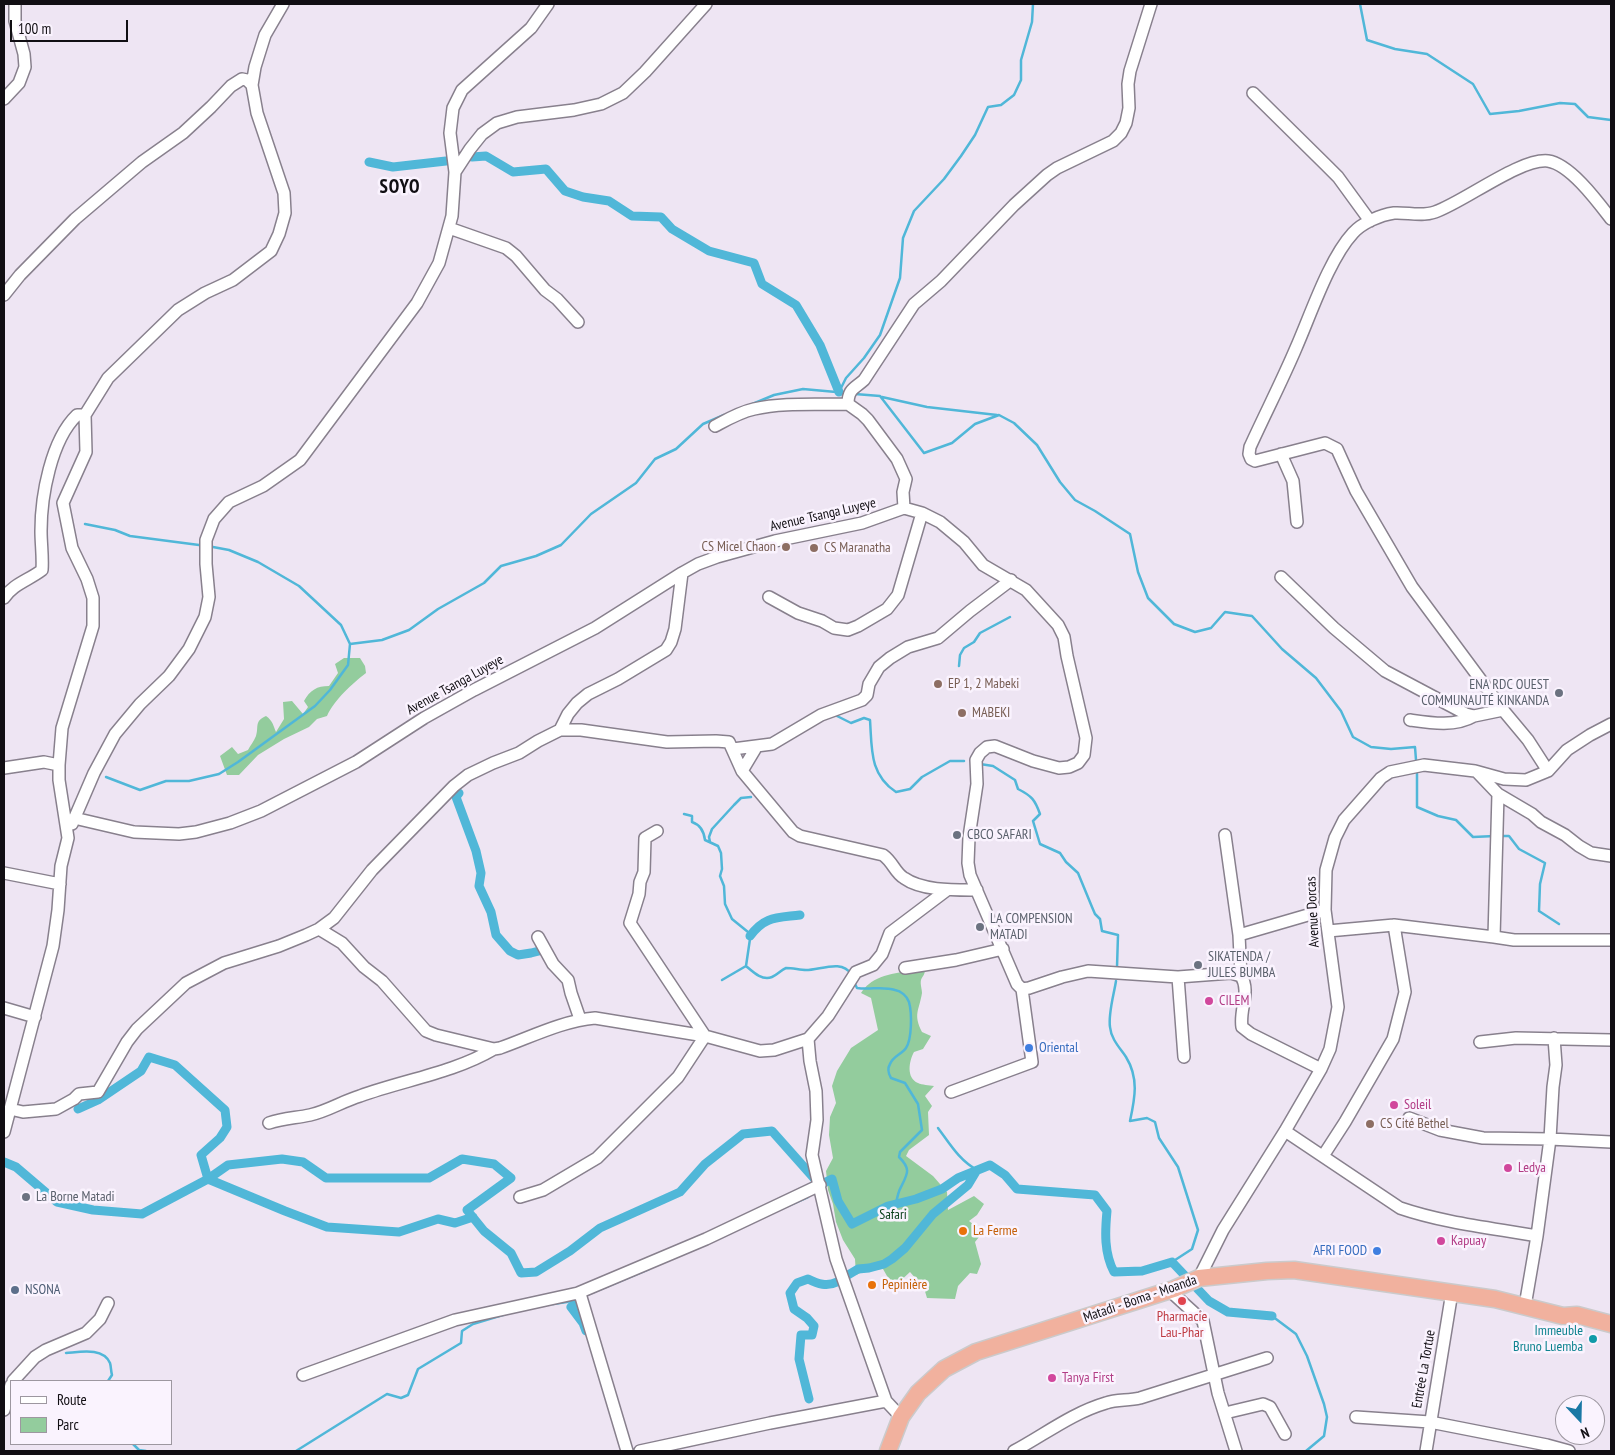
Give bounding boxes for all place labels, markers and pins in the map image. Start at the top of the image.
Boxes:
place label: CS Micel Chaon [702,539,776,555]
place label: CS Maranatha [824,540,891,556]
marker: CS Micel Chaon [780,541,792,553]
marker: CS Maranatha [808,542,820,554]
place label: EP 1, 2 Mabeki [948,676,1019,692]
place label: ENA RDC OUEST COMMUNAUTÉ KINKANDA [1421,677,1549,710]
marker: EP 1, 2 Mabeki [932,678,944,690]
marker: ENA RDC OUEST COMMUNAUTÉ KINKANDA [1553,687,1565,699]
place label: MABEKI [972,705,1010,721]
marker: MABEKI [956,707,968,719]
place label: CBCO SAFARI [967,827,1032,843]
marker: CBCO SAFARI [951,829,963,841]
place label: LA COMPENSION MATADI [990,911,1073,944]
marker: LA COMPENSION MATADI [974,921,986,933]
place label: SIKATENDA / JULES BUMBA [1208,949,1275,982]
marker: SIKATENDA / JULES BUMBA [1192,959,1204,971]
place label: CILEM [1219,993,1249,1009]
marker: CILEM [1203,995,1215,1007]
place label: Oriental [1039,1040,1078,1056]
marker: Oriental [1023,1042,1035,1054]
place label: Soleil [1404,1097,1431,1113]
marker: Soleil [1388,1099,1400,1111]
place label: CS Cité Bethel [1380,1116,1449,1132]
marker: CS Cité Bethel [1364,1118,1376,1130]
place label: Ledya [1518,1160,1546,1176]
marker: Ledya [1502,1162,1514,1174]
place label: La Borne Matadi [36,1189,115,1205]
marker: La Borne Matadi [20,1191,32,1203]
place label: La Ferme [973,1223,1017,1239]
marker: La Ferme [957,1225,969,1237]
place label: Kapuay [1451,1233,1486,1249]
marker: Kapuay [1435,1235,1447,1247]
place label: AFRI FOOD [1313,1243,1367,1259]
marker: AFRI FOOD [1371,1245,1383,1257]
place label: Pepinière [882,1277,927,1293]
marker: Pepinière [866,1279,878,1291]
place label: NSONA [25,1282,60,1298]
marker: NSONA [9,1284,21,1296]
marker: Pharmacie Lau-Phar [1176,1295,1188,1307]
place label: Pharmacie Lau-Phar [1157,1309,1207,1341]
place label: Immeuble Bruno Luemba [1513,1323,1583,1355]
marker: Immeuble Bruno Luemba [1587,1333,1599,1345]
place label: Tanya First [1062,1370,1114,1386]
marker: Tanya First [1046,1372,1058,1384]

